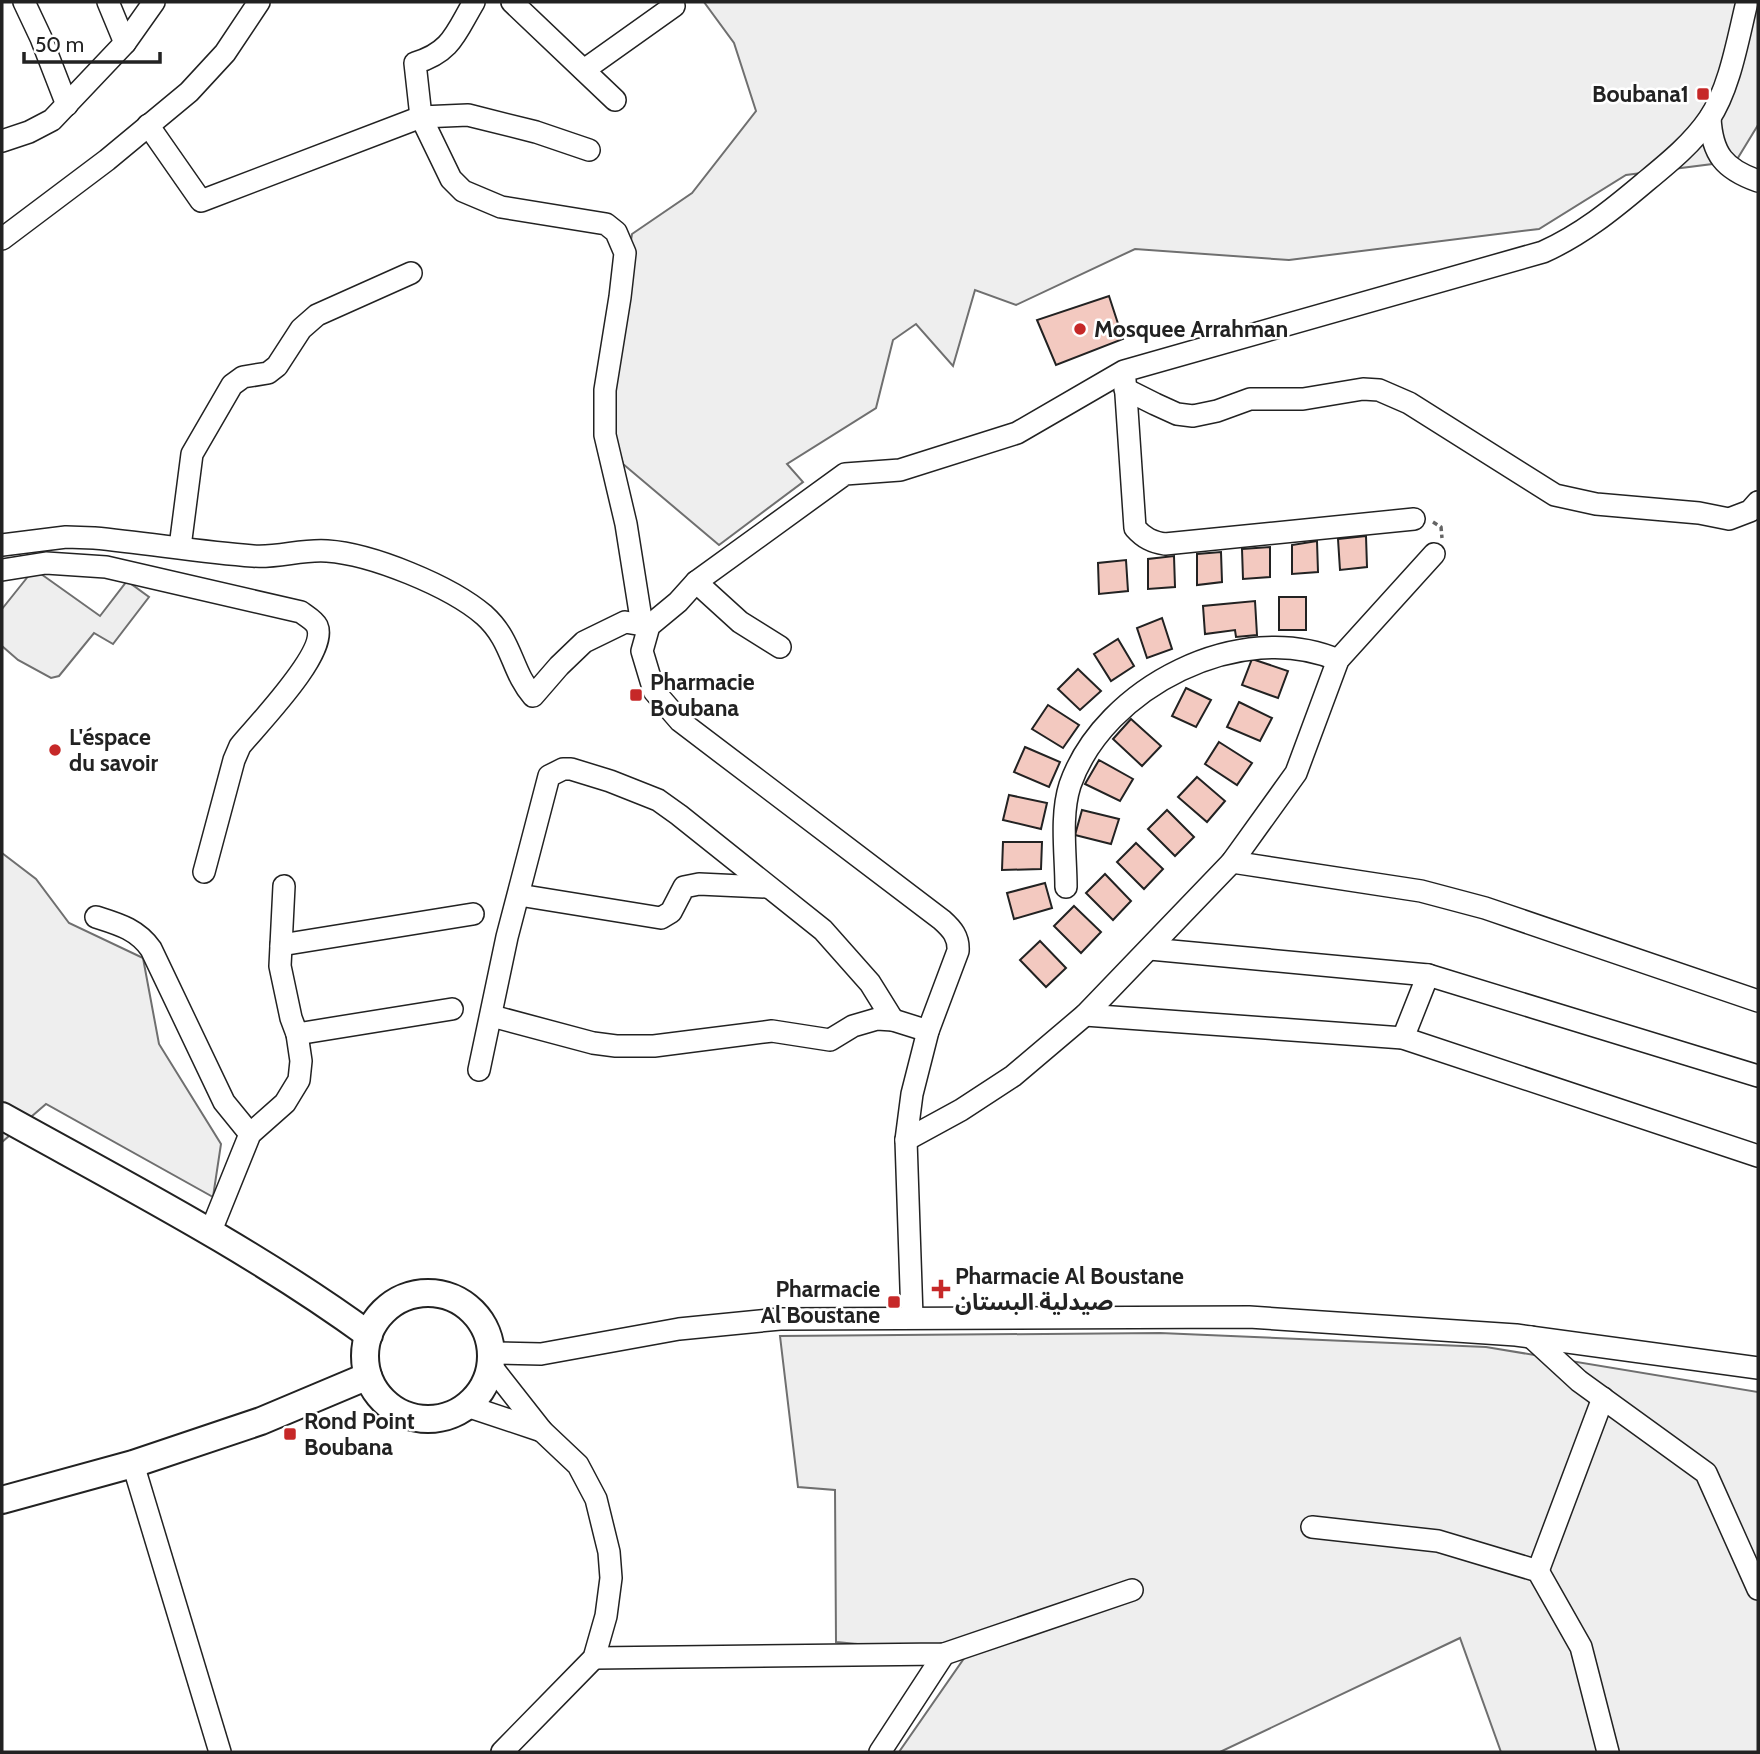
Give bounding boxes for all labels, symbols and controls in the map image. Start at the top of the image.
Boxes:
scale bar [24,21,161,65]
text: 50 m [35,32,84,57]
place label: Boubana1 [1592,80,1689,108]
marker: Boubana1 [1695,86,1711,102]
place label: Mosquee Arrahman [1094,315,1288,343]
marker: Mosquee Arrahman [1072,321,1088,337]
place label: Pharmacie Boubana [650,668,755,722]
marker: Pharmacie Boubana [628,687,644,703]
place label: L'éspace du savoir [69,723,159,777]
marker: L'éspace du savoir [47,742,63,758]
place label: Pharmacie Al Boustane صيدلية البستان [955,1262,1184,1316]
place label: Pharmacie Al Boustane [761,1275,880,1329]
marker: Pharmacie Al Boustane صيدلية البستان [933,1281,949,1297]
marker: Pharmacie Al Boustane [886,1294,902,1310]
place label: Rond Point Boubana [304,1407,415,1461]
marker: Rond Point Boubana [282,1426,298,1442]

